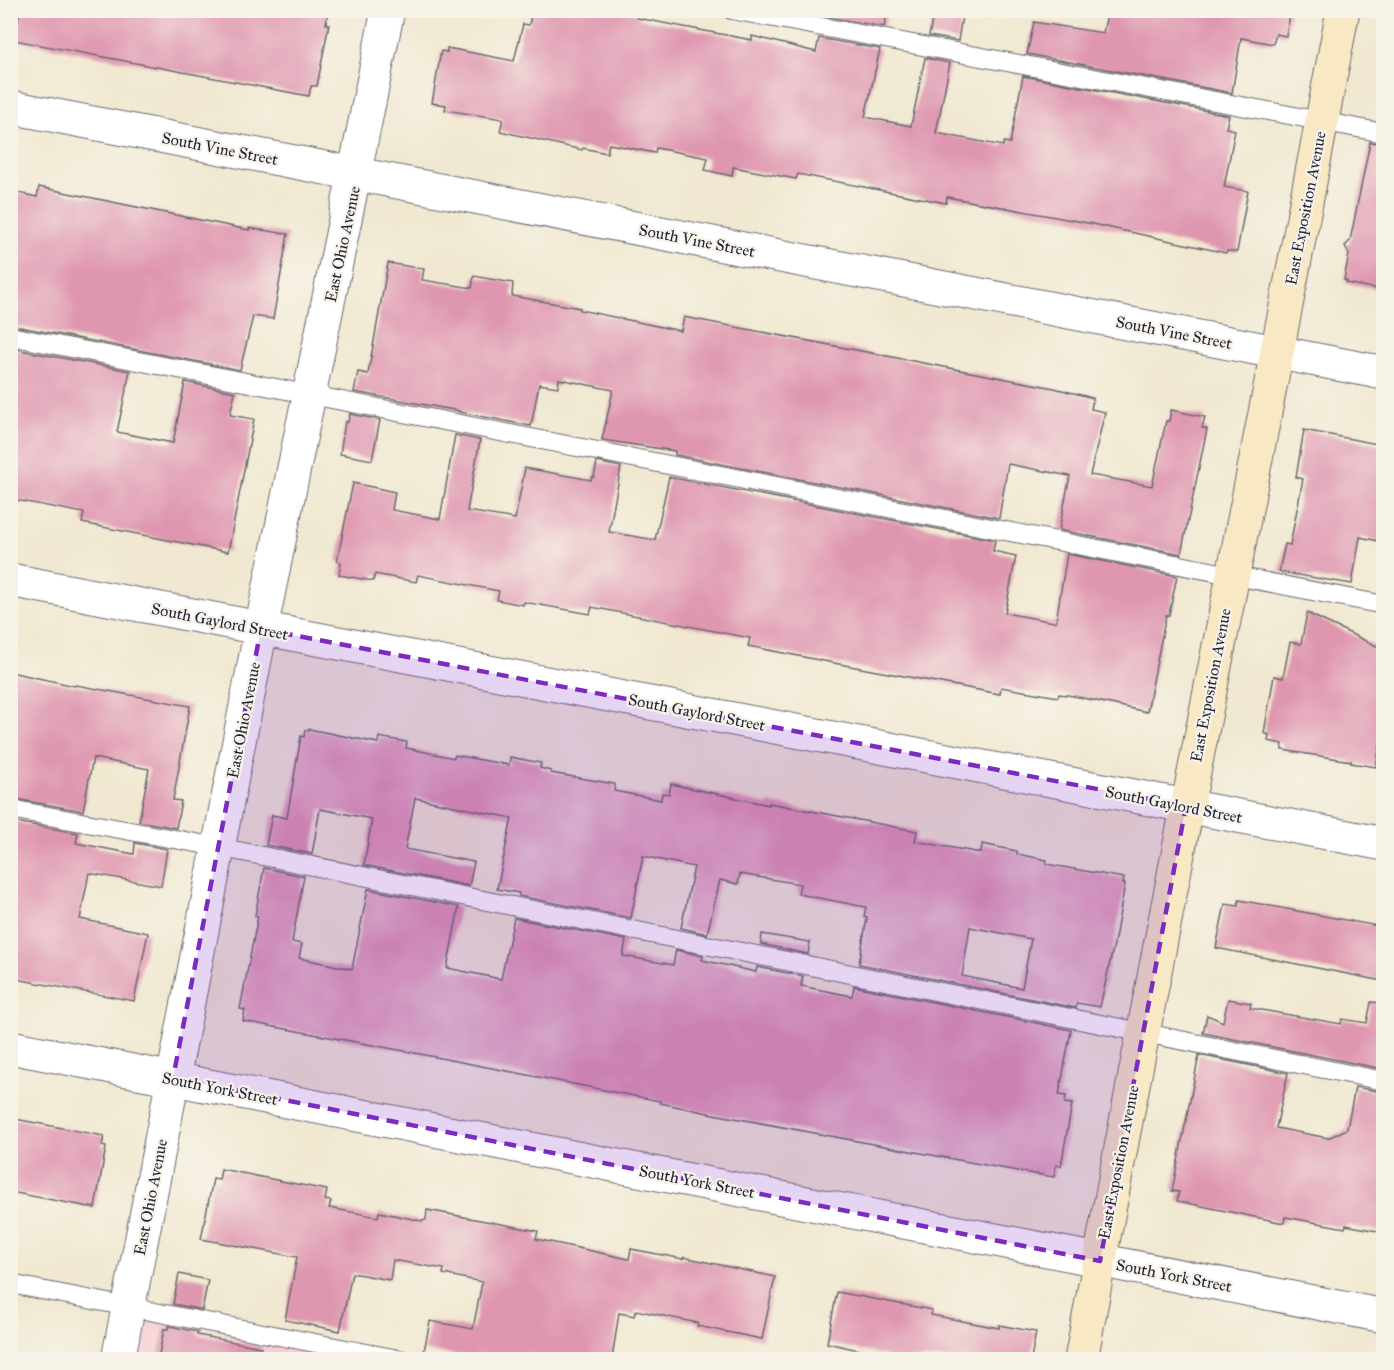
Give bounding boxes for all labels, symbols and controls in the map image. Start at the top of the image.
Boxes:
street label: South Vine Street [160,128,280,169]
street label: East Exposition Avenue [1281,129,1330,287]
street label: East Ohio Avenue [321,184,364,304]
street label: South Vine Street [637,220,757,261]
street label: South Vine Street [1114,312,1234,353]
street label: South Gaylord Street [150,599,290,644]
street label: East Exposition Avenue [1186,606,1235,764]
street label: East Ohio Avenue [223,660,264,780]
street label: South Gaylord Street [627,690,767,735]
street label: South Gaylord Street [1104,782,1244,827]
street label: South York Street [160,1068,280,1109]
street label: East Exposition Avenue [1094,1083,1143,1241]
street label: East Ohio Avenue [130,1137,171,1257]
street label: South York Street [637,1161,757,1202]
street label: South York Street [1114,1255,1234,1296]

